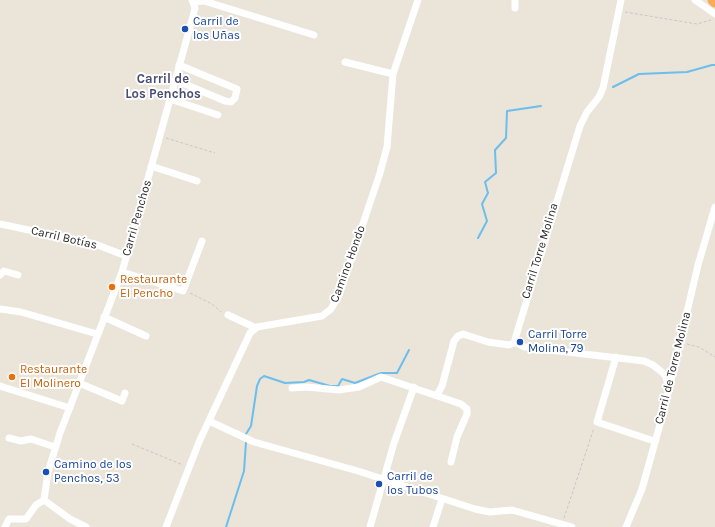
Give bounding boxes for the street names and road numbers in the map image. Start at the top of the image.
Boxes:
street label: Carril Penchos [119,178,155,258]
street label: Carril Torre Molina [519,201,561,301]
street label: Carril Botías [30,223,98,253]
street label: Camino Hondo [327,224,369,304]
street label: Carril de Torre Molina [652,310,694,426]

